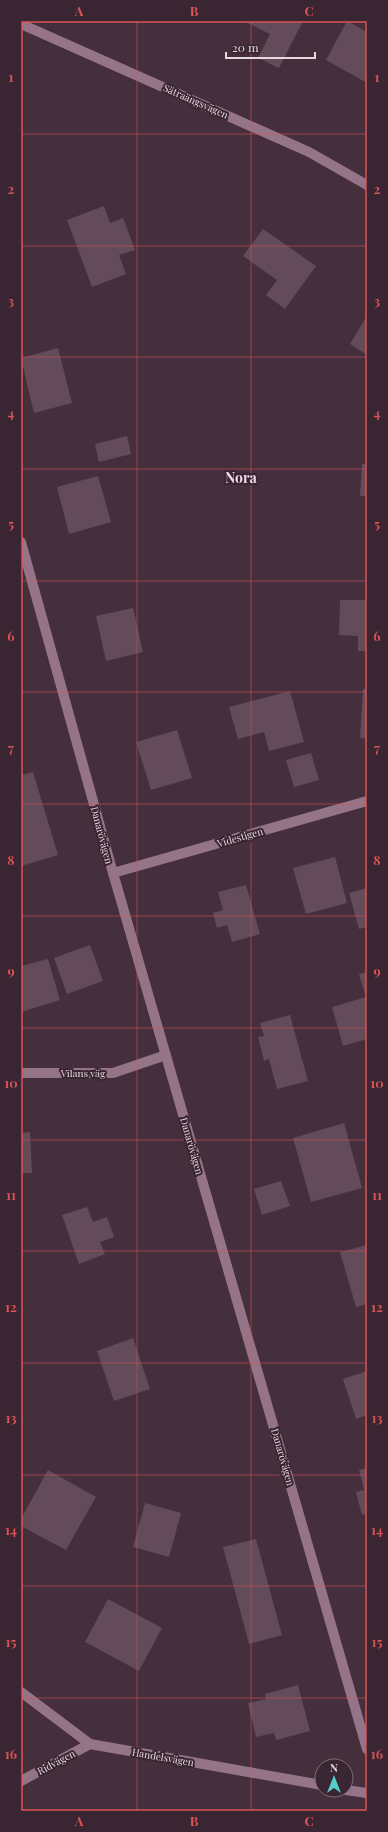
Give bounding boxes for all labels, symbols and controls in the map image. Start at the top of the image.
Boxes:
text: A [74,2,84,19]
text: B [190,2,199,19]
text: C [304,2,314,19]
scale bar [226,34,315,60]
text: 20 m [232,39,259,55]
text: 1 [9,68,14,85]
text: 1 [375,68,380,85]
street label: Sätraängsvägen [161,80,231,122]
text: 2 [8,180,15,197]
text: 2 [374,180,381,197]
text: 3 [8,292,14,309]
text: 3 [374,292,380,309]
text: 4 [8,404,15,421]
text: 4 [374,404,381,421]
district label: Nora [225,468,258,487]
text: 5 [8,515,14,532]
text: 5 [374,515,380,532]
text: 6 [7,627,15,644]
text: 6 [373,627,381,644]
text: 7 [8,739,14,756]
text: 7 [374,739,380,756]
street label: Danarövägen [88,805,116,865]
street label: Videstigen [215,824,265,850]
text: 8 [7,851,15,868]
text: 8 [373,851,381,868]
text: 9 [7,962,15,979]
text: 9 [373,962,381,979]
street label: Vilans väg [60,1066,106,1080]
text: 10 [4,1074,18,1091]
text: 10 [370,1074,384,1091]
street label: Danarövägen [177,1116,207,1176]
text: 11 [6,1186,16,1203]
text: 11 [372,1186,382,1203]
text: 12 [5,1298,17,1315]
text: 12 [371,1298,383,1315]
text: 13 [5,1409,17,1426]
text: 13 [371,1409,383,1426]
street label: Danarövägen [268,1427,298,1487]
text: 14 [5,1521,17,1538]
text: 14 [371,1521,383,1538]
text: 15 [6,1633,16,1650]
text: 15 [372,1633,382,1650]
text: 16 [5,1745,17,1762]
street label: Handelsvägen [131,1745,195,1769]
text: 16 [371,1745,383,1762]
street label: Ridvägen [35,1746,78,1778]
north arrow [314,1758,354,1798]
text: N [330,1760,338,1775]
text: A [74,1812,84,1829]
text: B [190,1812,199,1829]
text: C [304,1812,314,1829]

